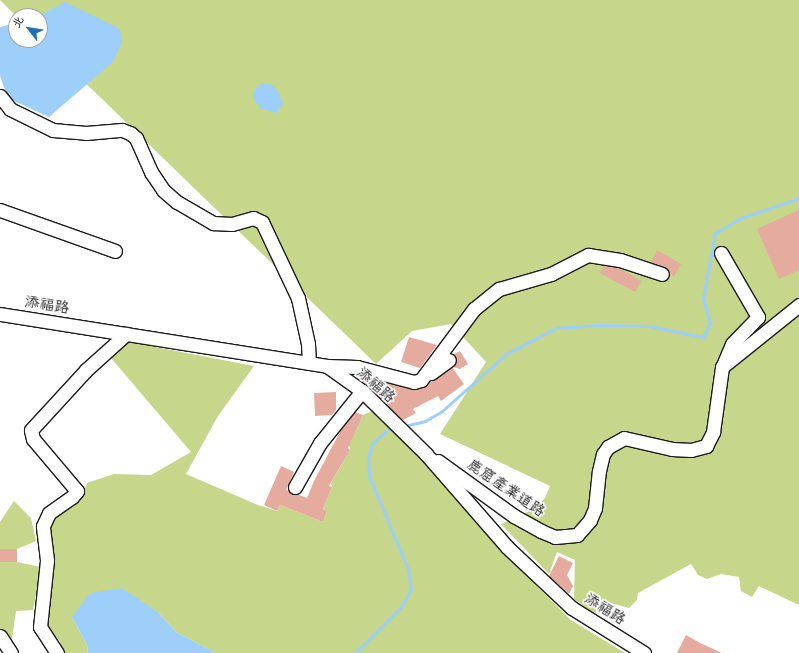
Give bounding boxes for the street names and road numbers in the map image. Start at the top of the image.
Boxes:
street label: 添福路 [23,293,71,317]
street label: 添福路 [353,363,399,407]
street label: 鹿窟產業道路 [464,455,548,521]
street label: 添福路 [581,589,629,629]

